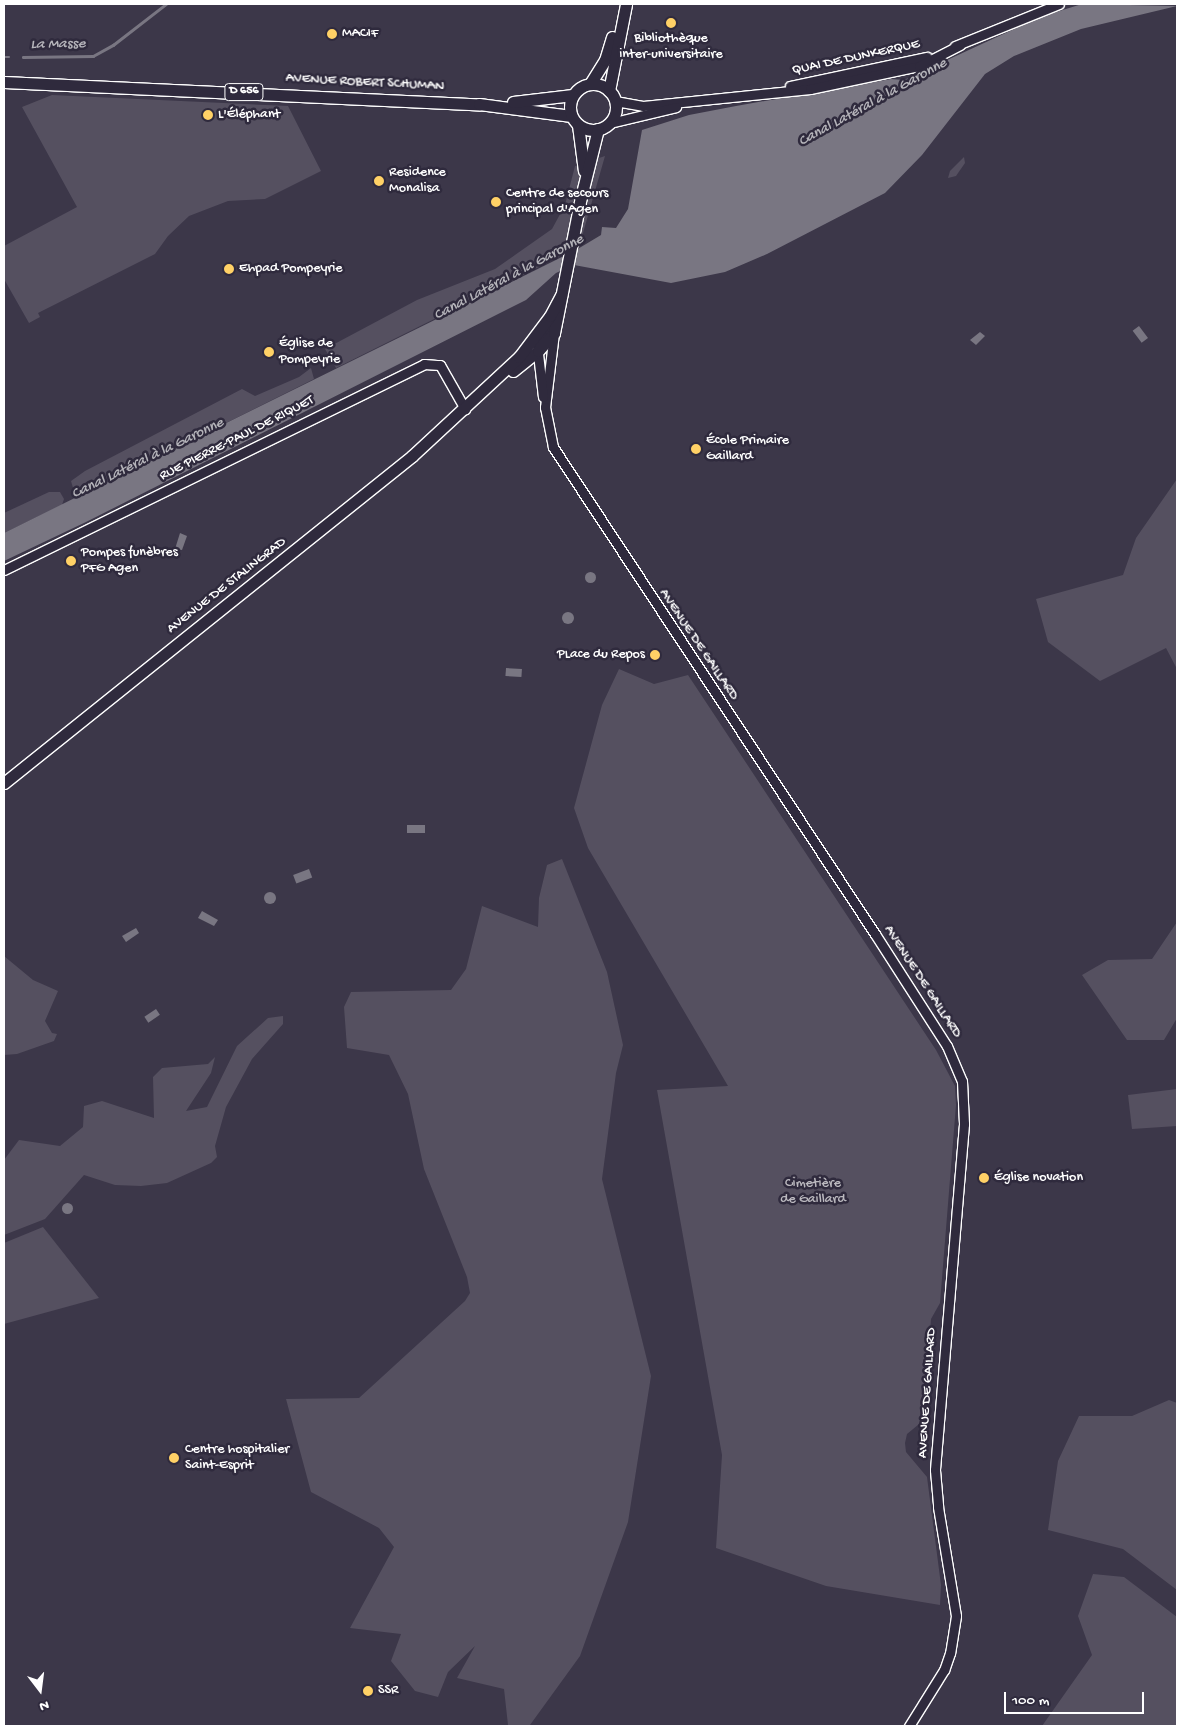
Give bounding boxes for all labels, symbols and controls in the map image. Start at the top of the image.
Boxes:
marker: Bibliothèque inter-universitaire [665,17,677,29]
place label: MACIF [342,26,378,42]
marker: MACIF [326,28,338,40]
place label: Bibliothèque inter-universitaire [619,31,723,64]
water label: La Masse [30,36,86,54]
street label: QUAI DE DUNKERQUE [791,36,921,80]
water label: Canal Latéral à la Garonne [796,55,950,151]
street label: AVENUE ROBERT SCHUMAN [285,70,445,96]
road number: D 656 [224,82,264,101]
place label: L'Éléphant [218,107,280,123]
marker: L'Éléphant [202,109,214,121]
place label: Residence Monalisa [389,165,446,198]
marker: Residence Monalisa [373,175,385,187]
place label: Centre de secours principal d'Agen [506,186,609,218]
marker: Centre de secours principal d'Agen [490,196,502,208]
water label: Canal Latéral à la Garonne [431,231,587,325]
place label: Ehpad Pompeyrie [239,261,343,277]
marker: Ehpad Pompeyrie [223,263,235,275]
place label: Église de Pompeyrie [279,336,340,368]
marker: Église de Pompeyrie [263,346,275,358]
street label: RUE PIERRE-PAUL DE RIQUET [157,393,317,485]
water label: Canal Latéral à la Garonne [69,414,227,504]
place label: École Primaire Gaillard [706,433,789,466]
marker: École Primaire Gaillard [690,443,702,455]
street label: AVENUE DE STALINGRAD [164,534,290,638]
place label: Pompes funèbres PFG Agen [81,545,178,578]
marker: Pompes funèbres PFG Agen [65,555,77,567]
street label: AVENUE DE GAILLARD [655,586,741,704]
place label: PLace du Repos [557,647,645,663]
marker: PLace du Repos [649,649,661,661]
street label: AVENUE DE GAILLARD [879,923,965,1041]
place label: Église novation [994,1170,1083,1186]
marker: Église novation [978,1172,990,1184]
park label: Cimetière de Gaillard [780,1176,846,1208]
street label: AVENUE DE GAILLARD [915,1327,941,1459]
place label: Centre hospitalier Saint-Esprit [185,1442,289,1474]
marker: Centre hospitalier Saint-Esprit [167,1451,181,1465]
north arrow [15,1665,65,1715]
scale bar [1006,1682,1146,1714]
place label: SSR [378,1683,398,1699]
marker: SSR [362,1685,374,1697]
text: 100 m [1012,1692,1049,1710]
text: N [37,1696,51,1714]

